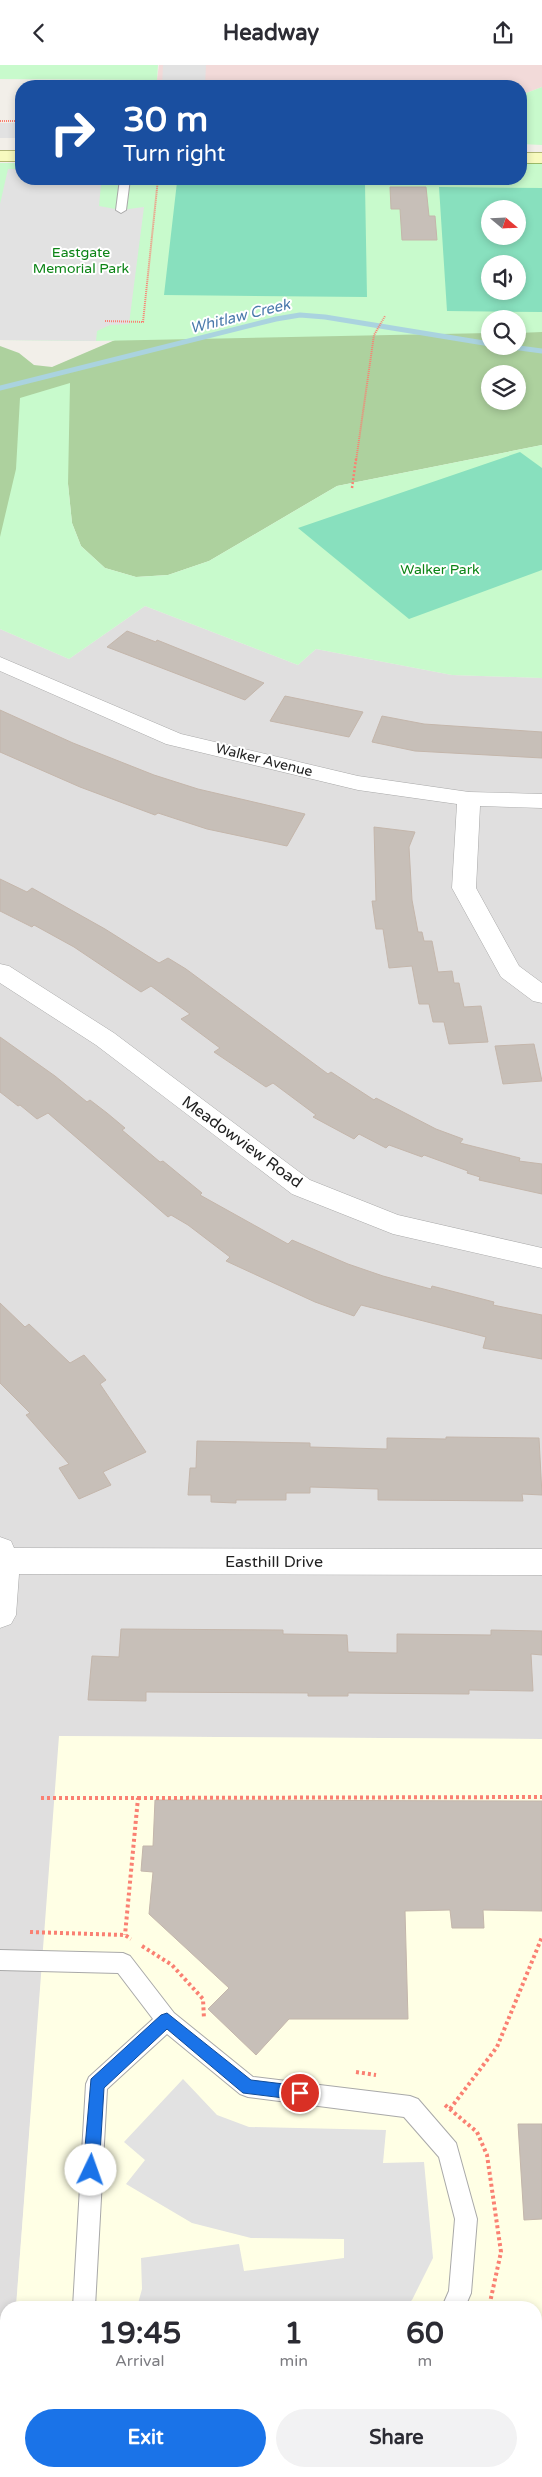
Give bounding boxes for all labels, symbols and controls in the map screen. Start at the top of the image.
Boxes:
icon: back [25,19,53,47]
icon: share [489,19,517,47]
text: Headway [223,20,319,46]
text: 30 m [123,99,208,141]
icon: right [40,100,105,165]
text: Turn right [123,141,225,167]
north arrow [481,200,526,245]
map controls [481,200,526,410]
park label: Eastgate Memorial Park [33,244,130,277]
button: sound [481,255,526,300]
water label: Whitlaw Creek [188,294,294,337]
button: search [481,310,526,355]
button: layers [481,365,526,410]
park label: Walker Park [400,561,480,578]
street label: Walker Avenue [214,740,314,780]
street label: Meadowview Road [178,1092,306,1192]
street label: Easthill Drive [225,1552,323,1572]
pin [279,2072,321,2114]
icon: arrive [286,2079,314,2107]
position arrow [64,2143,116,2195]
text: 19:45 [98,2315,181,2352]
text: 1 [284,2315,303,2352]
text: 60 [406,2315,444,2352]
text: Arrival [115,2351,164,2371]
text: min [280,2351,308,2371]
text: m [418,2351,432,2371]
button: Exit [25,2409,266,2467]
button: Share [276,2409,517,2467]

